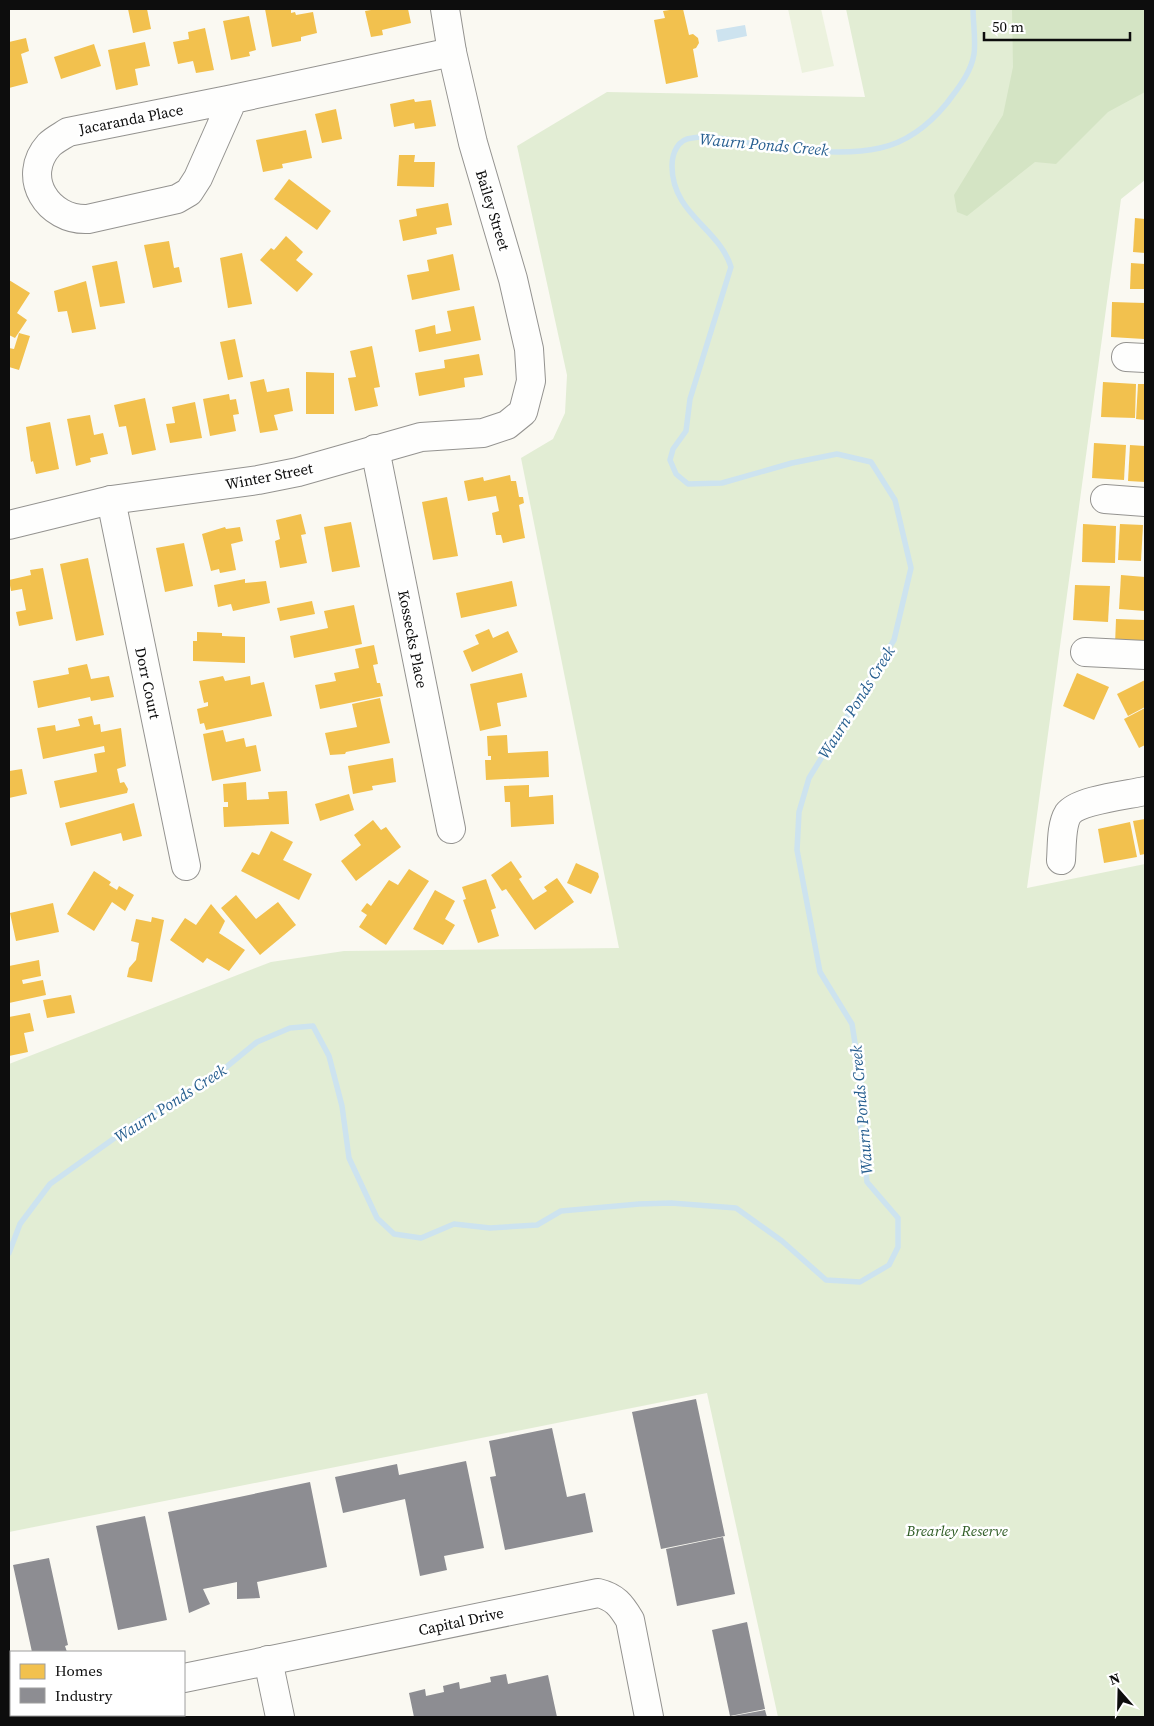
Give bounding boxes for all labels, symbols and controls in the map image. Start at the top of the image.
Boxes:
scale bar [984,10,1130,42]
text: 50 m [992,16,1024,37]
street label: Jacaranda Place [76,99,185,140]
water label: Waurn Ponds Creek [699,127,830,161]
street label: Bailey Street [471,167,515,253]
street label: Winter Street [223,457,315,495]
street label: Kossecks Place [393,588,433,690]
water label: Waurn Ponds Creek [812,641,900,763]
street label: Dorr Court [130,645,166,721]
water label: Waurn Ponds Creek [844,1044,878,1175]
water label: Waurn Ponds Creek [110,1058,231,1147]
park label: Brearley Reserve [905,1520,1008,1541]
street label: Capital Drive [416,1602,506,1640]
legend [10,1651,185,1716]
text: Homes [55,1660,102,1681]
north arrow [1094,1666,1144,1716]
text: N [1106,1668,1123,1690]
text: Industry [55,1685,113,1706]

